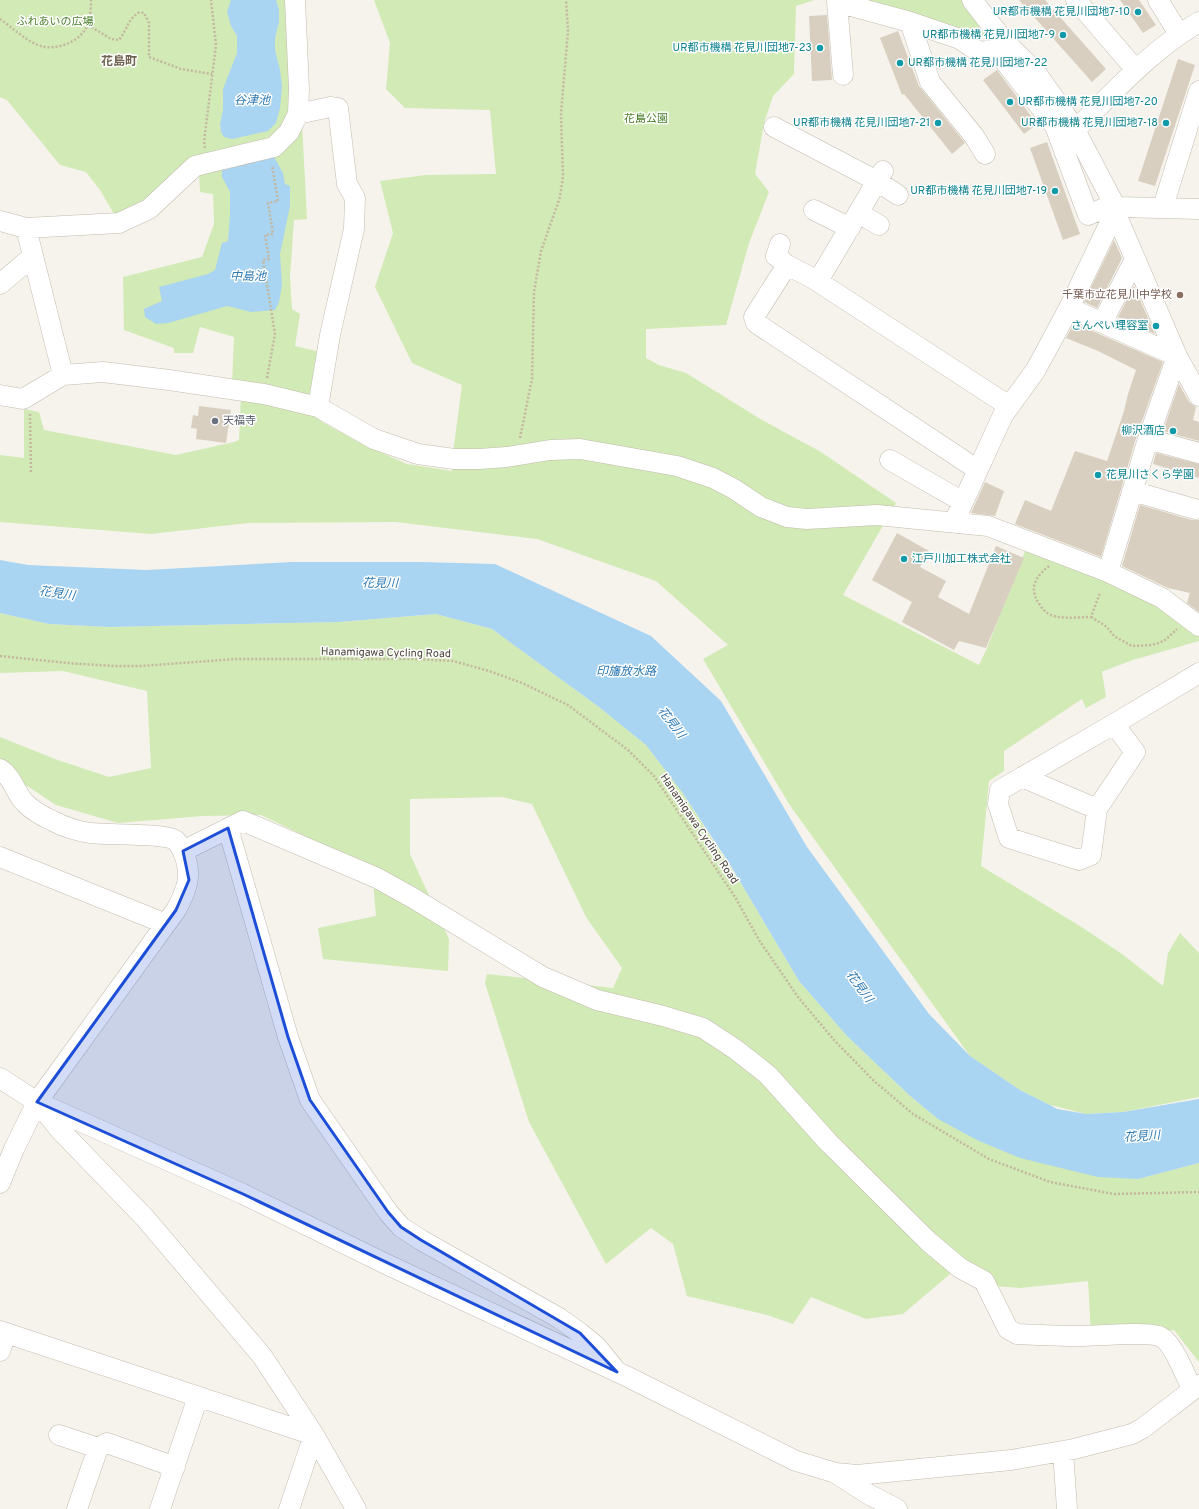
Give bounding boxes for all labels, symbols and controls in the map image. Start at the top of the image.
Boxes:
place label: UR都市機構 花見川団地7-10 [993,5,1130,19]
marker: UR都市機構 花見川団地7-10 [1133,7,1143,17]
park label: ふれあいの広場 [17,15,94,29]
place label: UR都市機構 花見川団地7-9 [922,28,1055,42]
marker: UR都市機構 花見川団地7-9 [1058,30,1068,40]
place label: UR都市機構 花見川団地7-23 [673,41,812,55]
marker: UR都市機構 花見川団地7-23 [815,43,825,53]
district label: 花島町 [101,54,137,70]
place label: UR都市機構 花見川団地7-22 [908,56,1048,70]
marker: UR都市機構 花見川団地7-22 [895,58,905,68]
water label: 谷津池 [234,93,271,109]
place label: UR都市機構 花見川団地7-20 [1018,95,1158,109]
marker: UR都市機構 花見川団地7-20 [1005,97,1015,107]
park label: 花島公園 [624,112,668,126]
place label: UR都市機構 花見川団地7-21 [793,116,930,130]
place label: UR都市機構 花見川団地7-18 [1021,116,1158,130]
marker: UR都市機構 花見川団地7-21 [933,118,943,128]
marker: UR都市機構 花見川団地7-18 [1161,118,1171,128]
place label: UR都市機構 花見川団地7-19 [910,184,1047,198]
marker: UR都市機構 花見川団地7-19 [1050,186,1060,196]
water label: 中島池 [230,269,267,285]
place label: 千葉市立花見川中学校 [1062,288,1172,302]
marker: 千葉市立花見川中学校 [1175,290,1185,300]
place label: さんぺい理容室 [1071,319,1148,333]
marker: さんぺい理容室 [1151,321,1161,331]
place label: 天福寺 [223,414,256,428]
marker: 天福寺 [210,416,220,426]
place label: 柳沢酒店 [1121,424,1165,438]
marker: 柳沢酒店 [1168,426,1178,436]
place label: 花見川さくら学園 [1106,468,1194,482]
marker: 花見川さくら学園 [1093,470,1103,480]
place label: 江戸川加工株式会社 [912,552,1011,566]
marker: 江戸川加工株式会社 [899,554,909,564]
water label: 花見川 [362,576,400,592]
water label: 花見川 [38,584,78,605]
street label: Hanamigawa Cycling Road [321,645,451,661]
water label: 印旛放水路 [596,664,657,680]
water label: 花見川 [654,704,690,744]
street label: Hanamigawa Cycling Road [657,771,741,887]
water label: 花見川 [842,968,877,1008]
water label: 花見川 [1123,1128,1163,1146]

